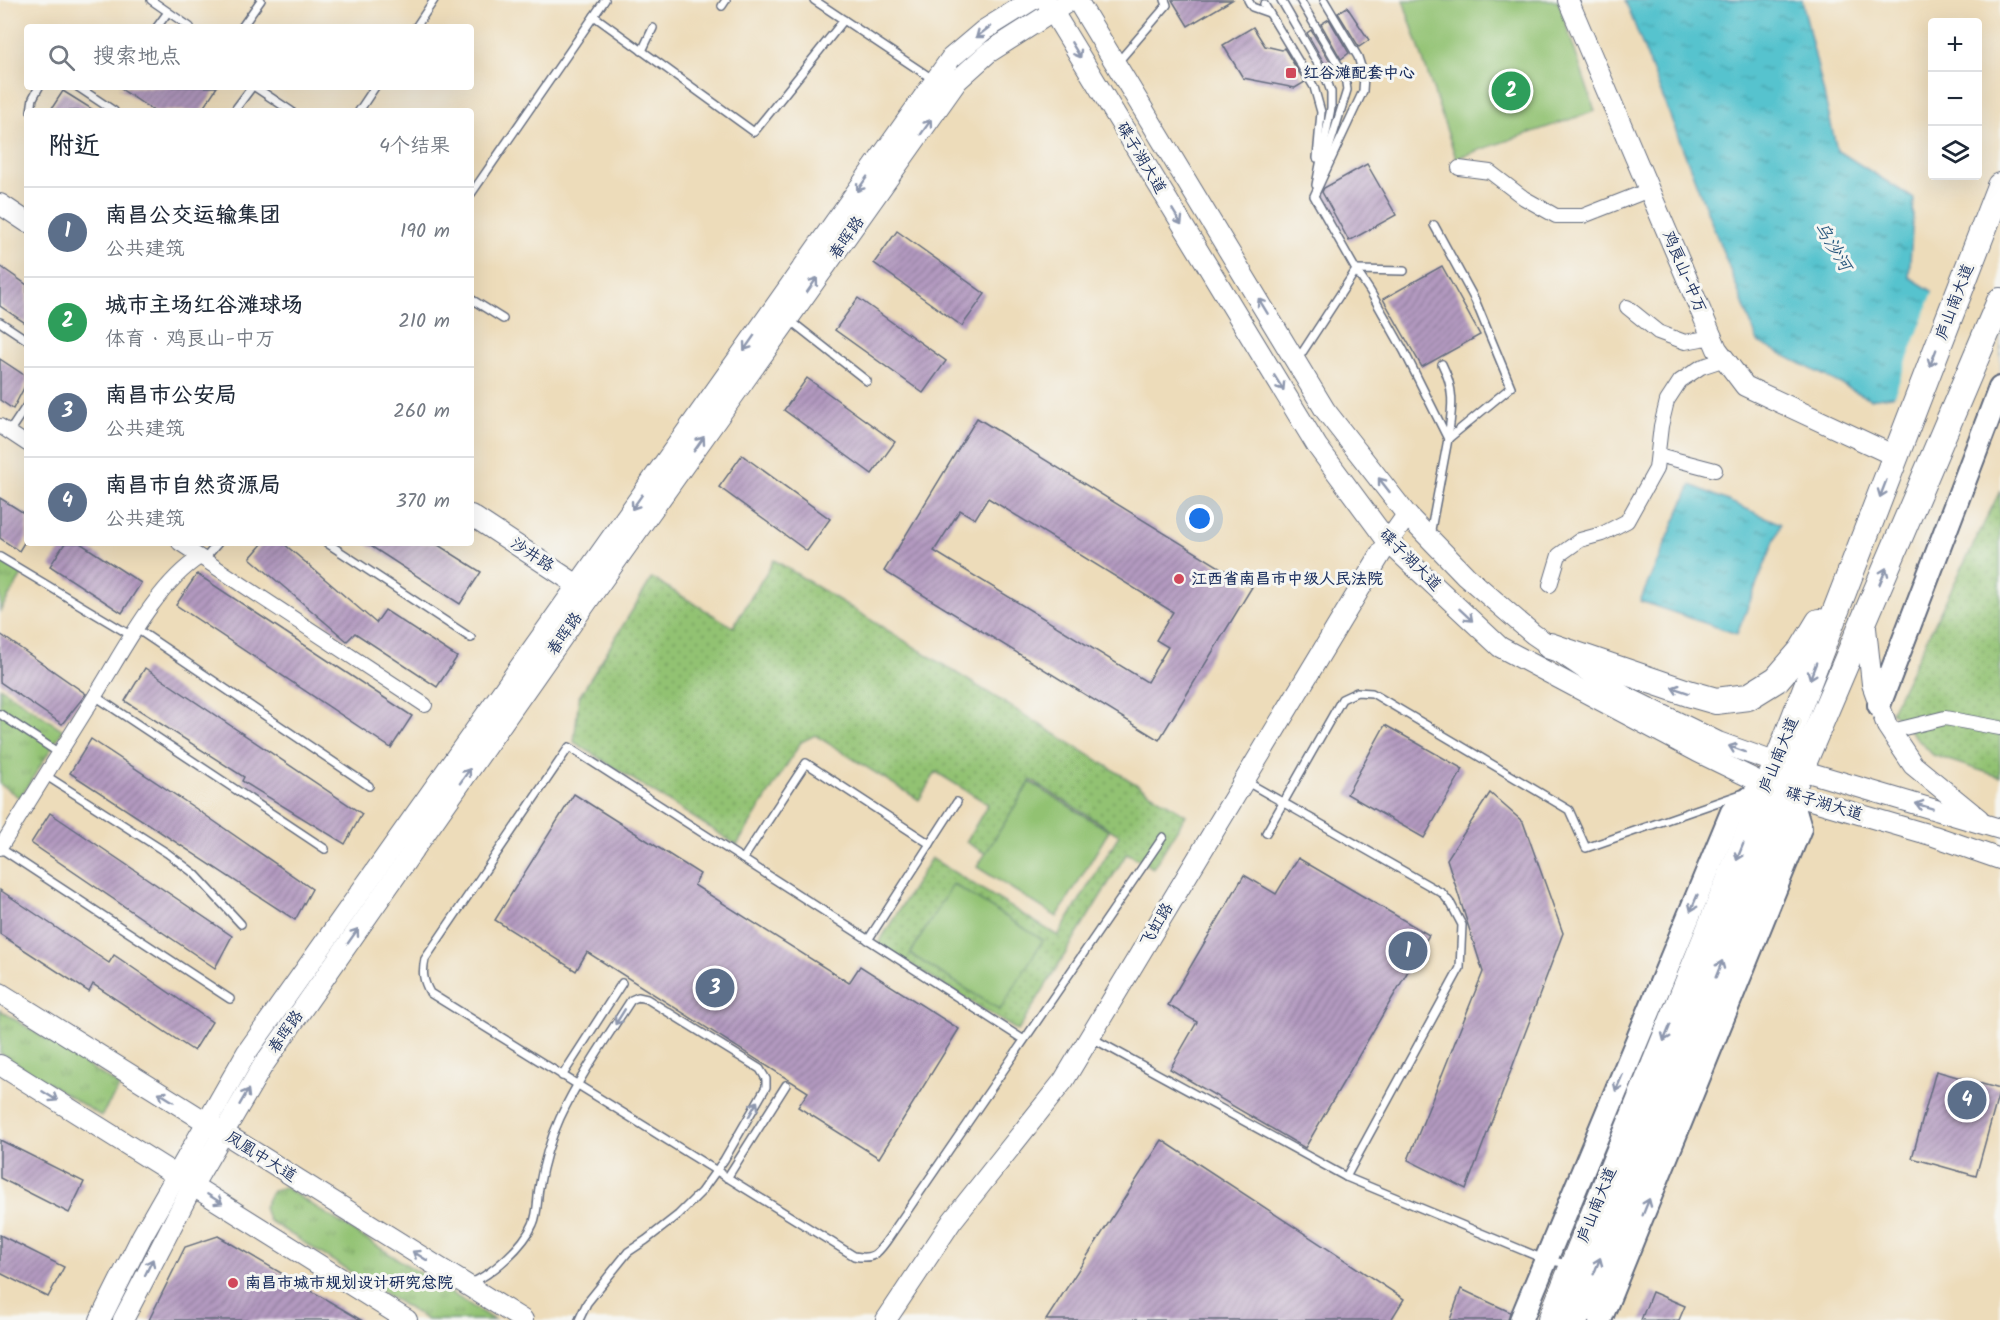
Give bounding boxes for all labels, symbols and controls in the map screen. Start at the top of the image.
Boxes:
map controls [1928,18,1982,180]
button: + [1928,18,1982,72]
search box [24,24,474,90]
one-way arrow [975,25,991,38]
text: 搜索地点 [93,40,181,75]
icon: search [45,41,78,74]
one-way arrow [1070,41,1082,58]
place label: 红谷滩配套中心 [1303,61,1415,86]
marker: 红谷滩配套中心 [1284,66,1298,80]
pin: 2 [1492,68,1530,113]
button: − [1928,72,1982,126]
street label: 碟子湖大道 [1110,117,1172,199]
one-way arrow [919,119,932,135]
text: 附近 [48,126,100,168]
button: layers [1928,126,1982,180]
text: 4个结果 [379,131,450,163]
one-way arrow [856,175,868,191]
text: 南昌公交运输集团 [105,199,281,234]
one-way arrow [1171,208,1183,225]
street label: 春晖路 [823,211,871,265]
text: 1 [64,216,71,248]
text: 190 m [400,216,450,248]
water label: 乌沙河 [1806,216,1860,280]
street label: 鸡良山-中万 [1655,227,1713,317]
text: 公共建筑 [105,234,185,266]
street label: 庐山南大道 [1929,260,1981,344]
one-way arrow [806,278,818,294]
text: 城市主场红谷滩球场 [105,289,303,324]
one-way arrow [1257,298,1269,315]
text: 2 [62,306,73,338]
text: 210 m [398,306,450,338]
text: 体育 · 鸡良山-中万 [105,324,275,356]
one-way arrow [743,334,755,350]
one-way arrow [1927,349,1938,367]
one-way arrow [1273,374,1285,391]
text: 南昌市公安局 [105,379,237,414]
text: 3 [62,396,73,428]
text: 260 m [393,396,450,428]
text: 公共建筑 [105,414,185,446]
one-way arrow [693,437,705,453]
text: 南昌市自然资源局 [105,469,281,504]
one-way arrow [1377,477,1390,493]
one-way arrow [1876,479,1887,498]
text: 4 [62,486,73,518]
text: 370 m [395,486,450,518]
one-way arrow [631,493,643,509]
text: 公共建筑 [105,504,185,536]
your location [1185,504,1214,533]
street label: 碟子湖大道 [1373,523,1447,597]
street label: 沙井路 [505,531,559,579]
place label: 江西省南昌市中级人民法院 [1191,567,1383,592]
one-way arrow [1878,567,1890,585]
marker: 江西省南昌市中级人民法院 [1172,572,1186,586]
street label: 春晖路 [541,607,589,661]
one-way arrow [1458,608,1473,622]
one-way arrow [1806,661,1817,680]
one-way arrow [1671,684,1690,695]
street label: 庐山南大道 [1752,713,1806,797]
one-way arrow [1728,743,1747,754]
one-way arrow [459,769,471,785]
street label: 碟子湖大道 [1782,780,1866,828]
one-way arrow [1915,800,1934,811]
one-way arrow [1734,842,1745,860]
one-way arrow [1688,893,1699,912]
street label: 飞虹路 [1134,898,1180,952]
one-way arrow [347,928,359,945]
pin: 1 [1388,928,1428,974]
one-way arrow [1714,960,1725,978]
pin: 3 [696,966,734,1010]
street label: 春晖路 [262,1005,310,1059]
one-way arrow [614,1008,626,1025]
one-way arrow [1661,1023,1672,1041]
one-way arrow [1613,1073,1624,1092]
pin: 4 [1948,1078,1986,1122]
one-way arrow [238,1089,250,1106]
one-way arrow [41,1090,58,1102]
one-way arrow [157,1091,174,1104]
one-way arrow [748,1101,759,1119]
street label: 凤凰中大道 [220,1125,302,1189]
street label: 庐山南大道 [1570,1163,1624,1247]
one-way arrow [206,1194,223,1206]
one-way arrow [1641,1199,1652,1217]
one-way arrow [412,1249,429,1261]
one-way arrow [1593,1257,1604,1276]
one-way arrow [144,1259,155,1277]
place label: 南昌市城市规划设计研究总院 [245,1271,453,1296]
marker: 南昌市城市规划设计研究总院 [226,1276,240,1290]

